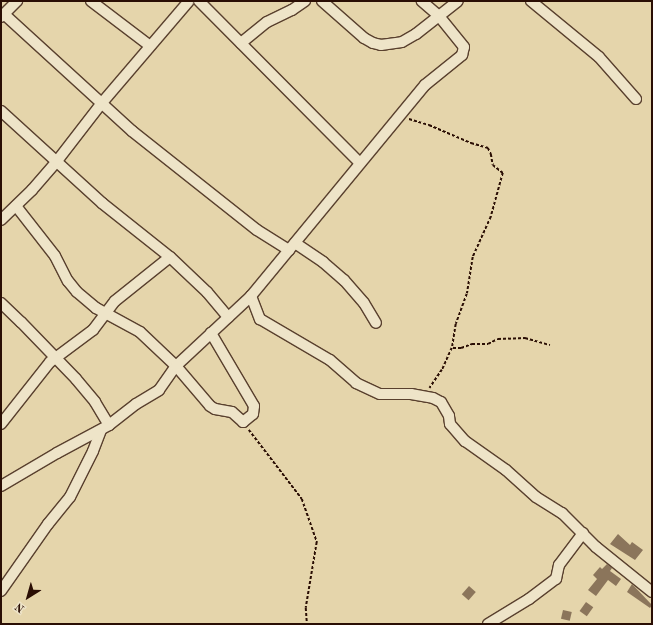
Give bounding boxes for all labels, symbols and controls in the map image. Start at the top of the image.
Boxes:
north arrow [8,577,48,617]
text: N [14,600,27,614]

